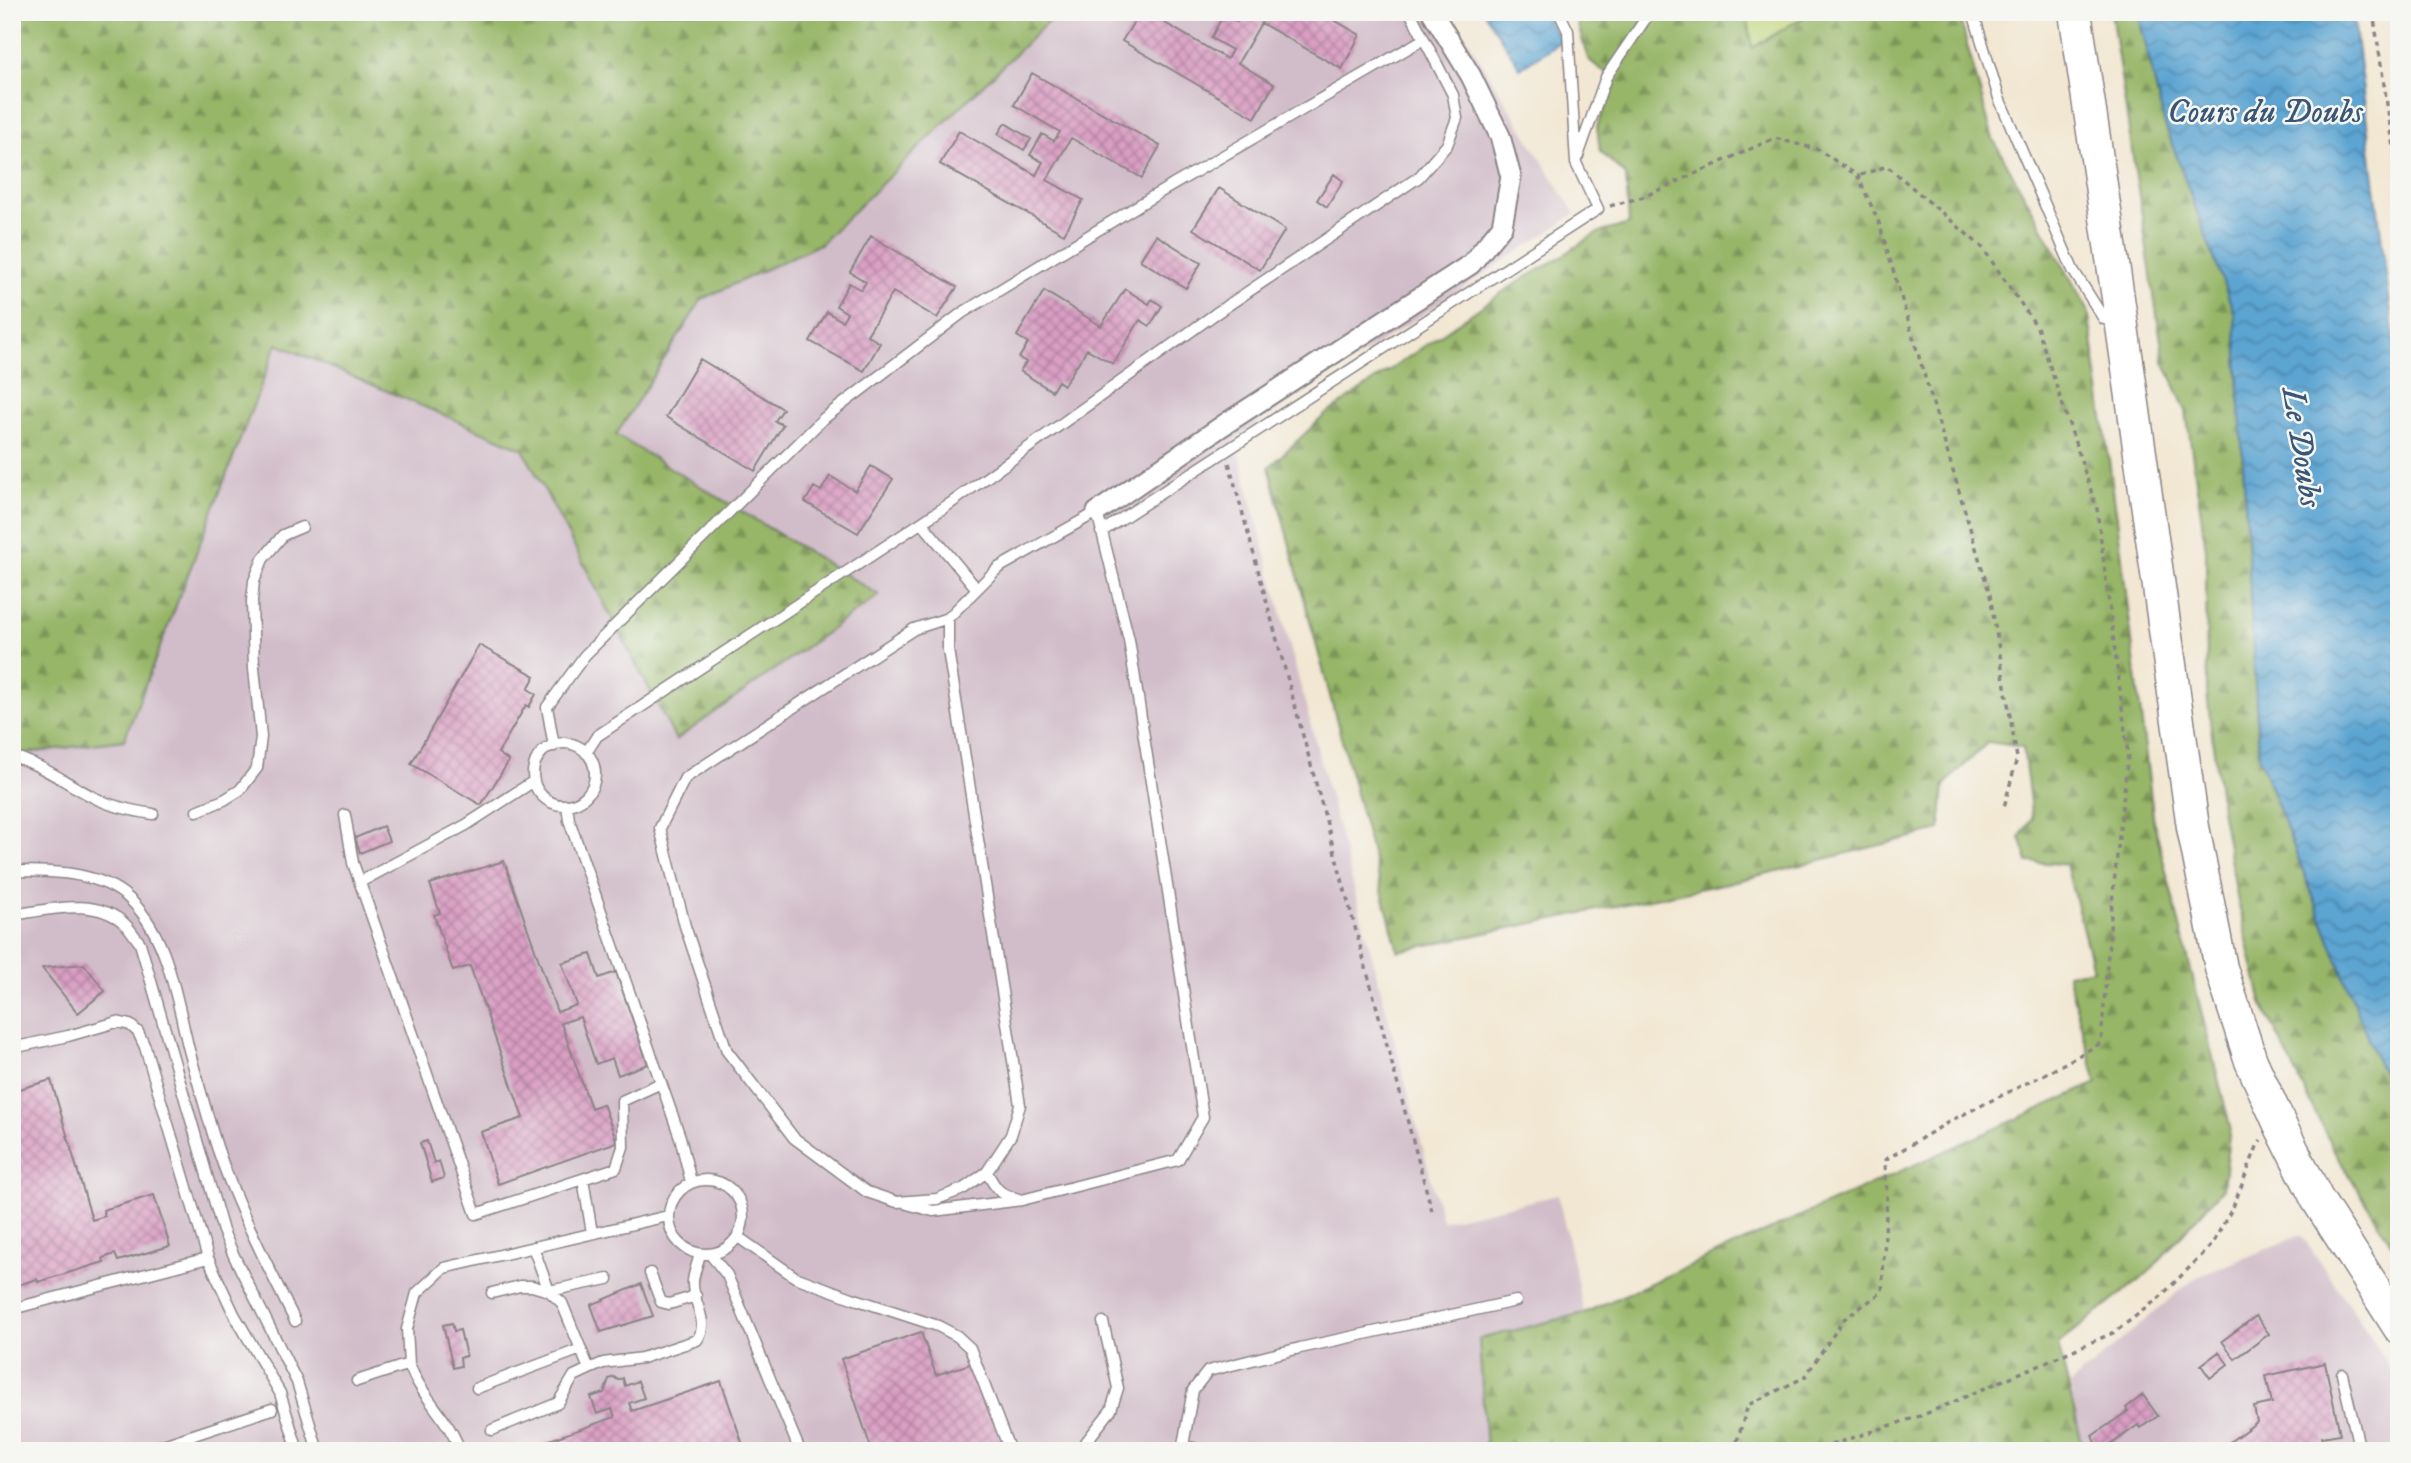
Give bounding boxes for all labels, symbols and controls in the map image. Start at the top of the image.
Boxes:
water label: Cours du Doubs [2167,93,2364,133]
water label: Le Doubs [2272,383,2330,511]

